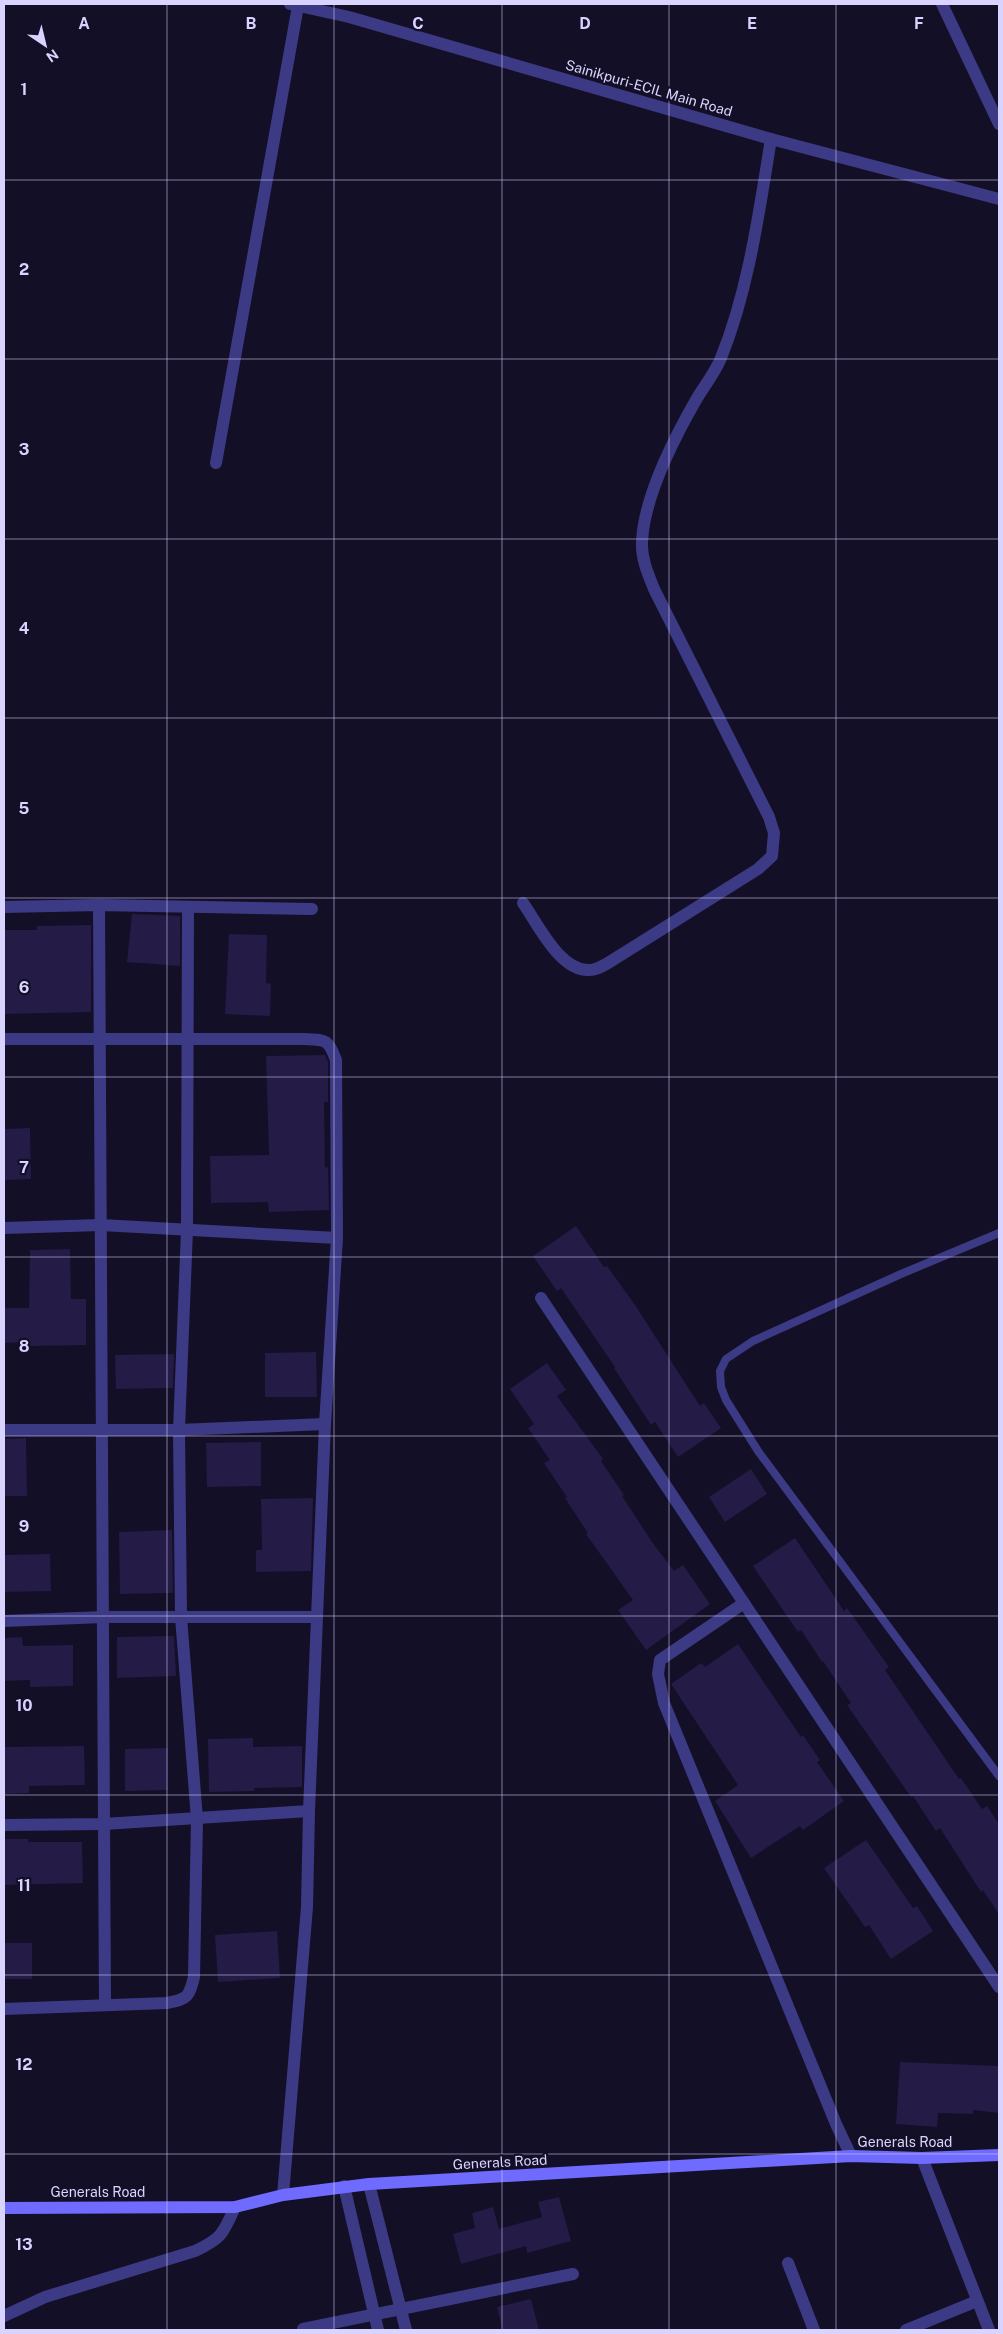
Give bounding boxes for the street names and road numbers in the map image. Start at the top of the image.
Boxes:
street label: Sainikpuri-ECIL Main Road [564,56,734,120]
street label: Generals Road [858,2134,952,2150]
street label: Generals Road [452,2152,548,2172]
street label: Generals Road [51,2184,145,2200]

